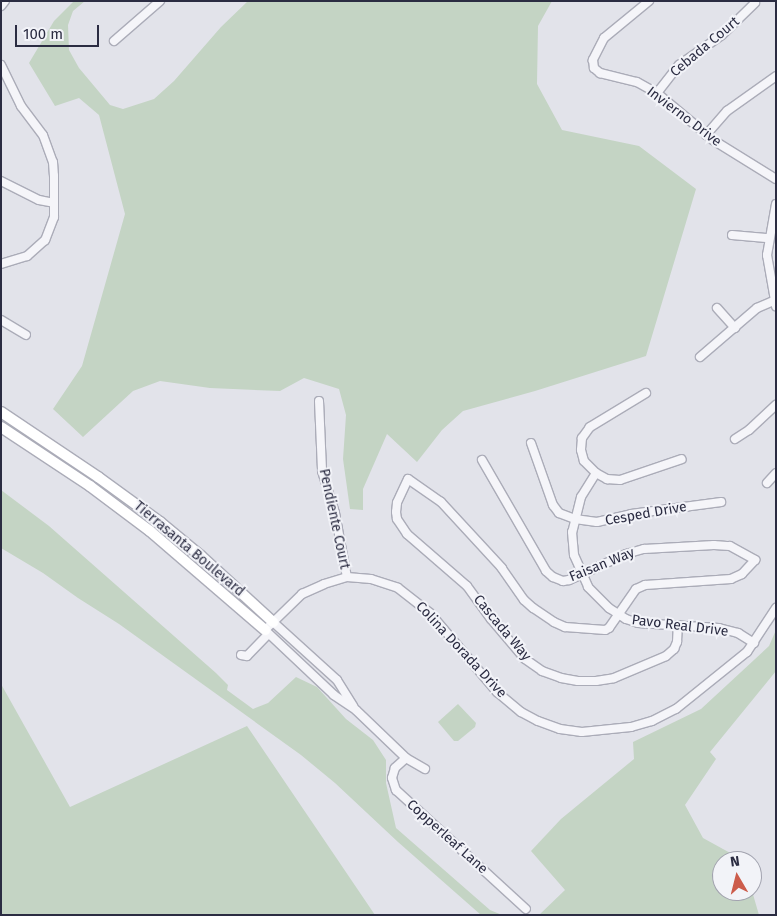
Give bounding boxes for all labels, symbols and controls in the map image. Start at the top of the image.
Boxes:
street label: Cebada Court [667,13,743,81]
scale bar [18,15,101,47]
text: 100 m [23,25,63,43]
street label: Invierno Drive [643,84,725,150]
street label: Pendiente Court [315,467,353,571]
street label: Tierrasanta Boulevard [130,498,248,600]
street label: Cesped Drive [604,499,688,529]
street label: Faisan Way [567,544,637,586]
street label: Cascada Way [470,592,534,664]
street label: Colina Dorada Drive [412,598,510,702]
street label: Pavo Real Drive [631,612,729,640]
street label: Copperleaf Lane [403,796,491,878]
north arrow [712,851,762,901]
text: N [729,853,741,871]

